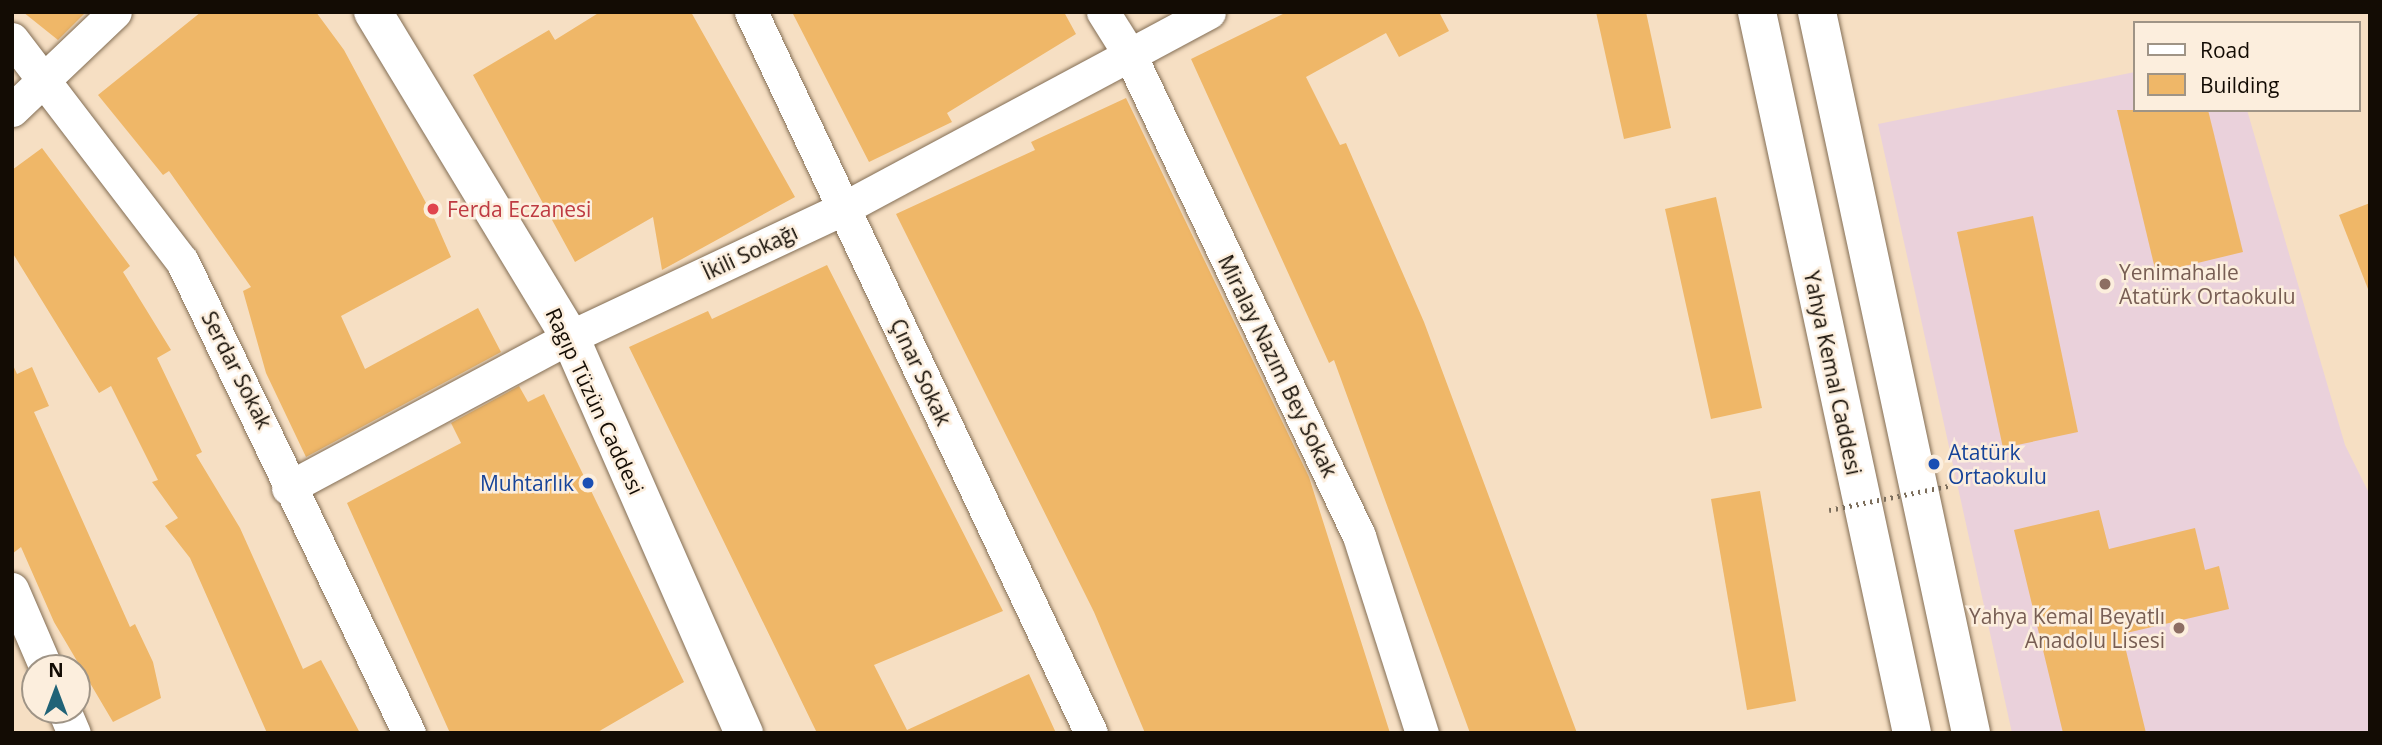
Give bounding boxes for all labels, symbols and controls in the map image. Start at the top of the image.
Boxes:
legend [2134,21,2361,112]
text: Road [2200,36,2250,64]
text: Building [2200,71,2279,99]
place label: Ferda Eczanesi [447,196,591,222]
marker: Ferda Eczanesi [425,201,441,217]
street label: İkili Sokağı [699,219,801,285]
street label: Miralay Nazım Bey Sokak [1213,251,1343,481]
place label: Yenimahalle Atatürk Ortaokulu [2119,259,2296,309]
street label: Yahya Kemal Caddesi [1799,269,1867,477]
marker: Yenimahalle Atatürk Ortaokulu [2097,276,2113,292]
street label: Ragıp Tüzün Caddesi [541,304,649,498]
street label: Serdar Sokak [197,307,277,433]
street label: Çınar Sokak [885,315,957,429]
place label: Atatürk Ortaokulu [1948,439,2047,489]
marker: Atatürk Ortaokulu [1926,456,1942,472]
place label: Muhtarlık [480,470,574,496]
marker: Muhtarlık [580,475,596,491]
place label: Yahya Kemal Beyatlı Anadolu Lisesi [1969,603,2165,653]
marker: Yahya Kemal Beyatlı Anadolu Lisesi [2171,620,2187,636]
north arrow [21,654,91,724]
text: N [48,657,64,683]

